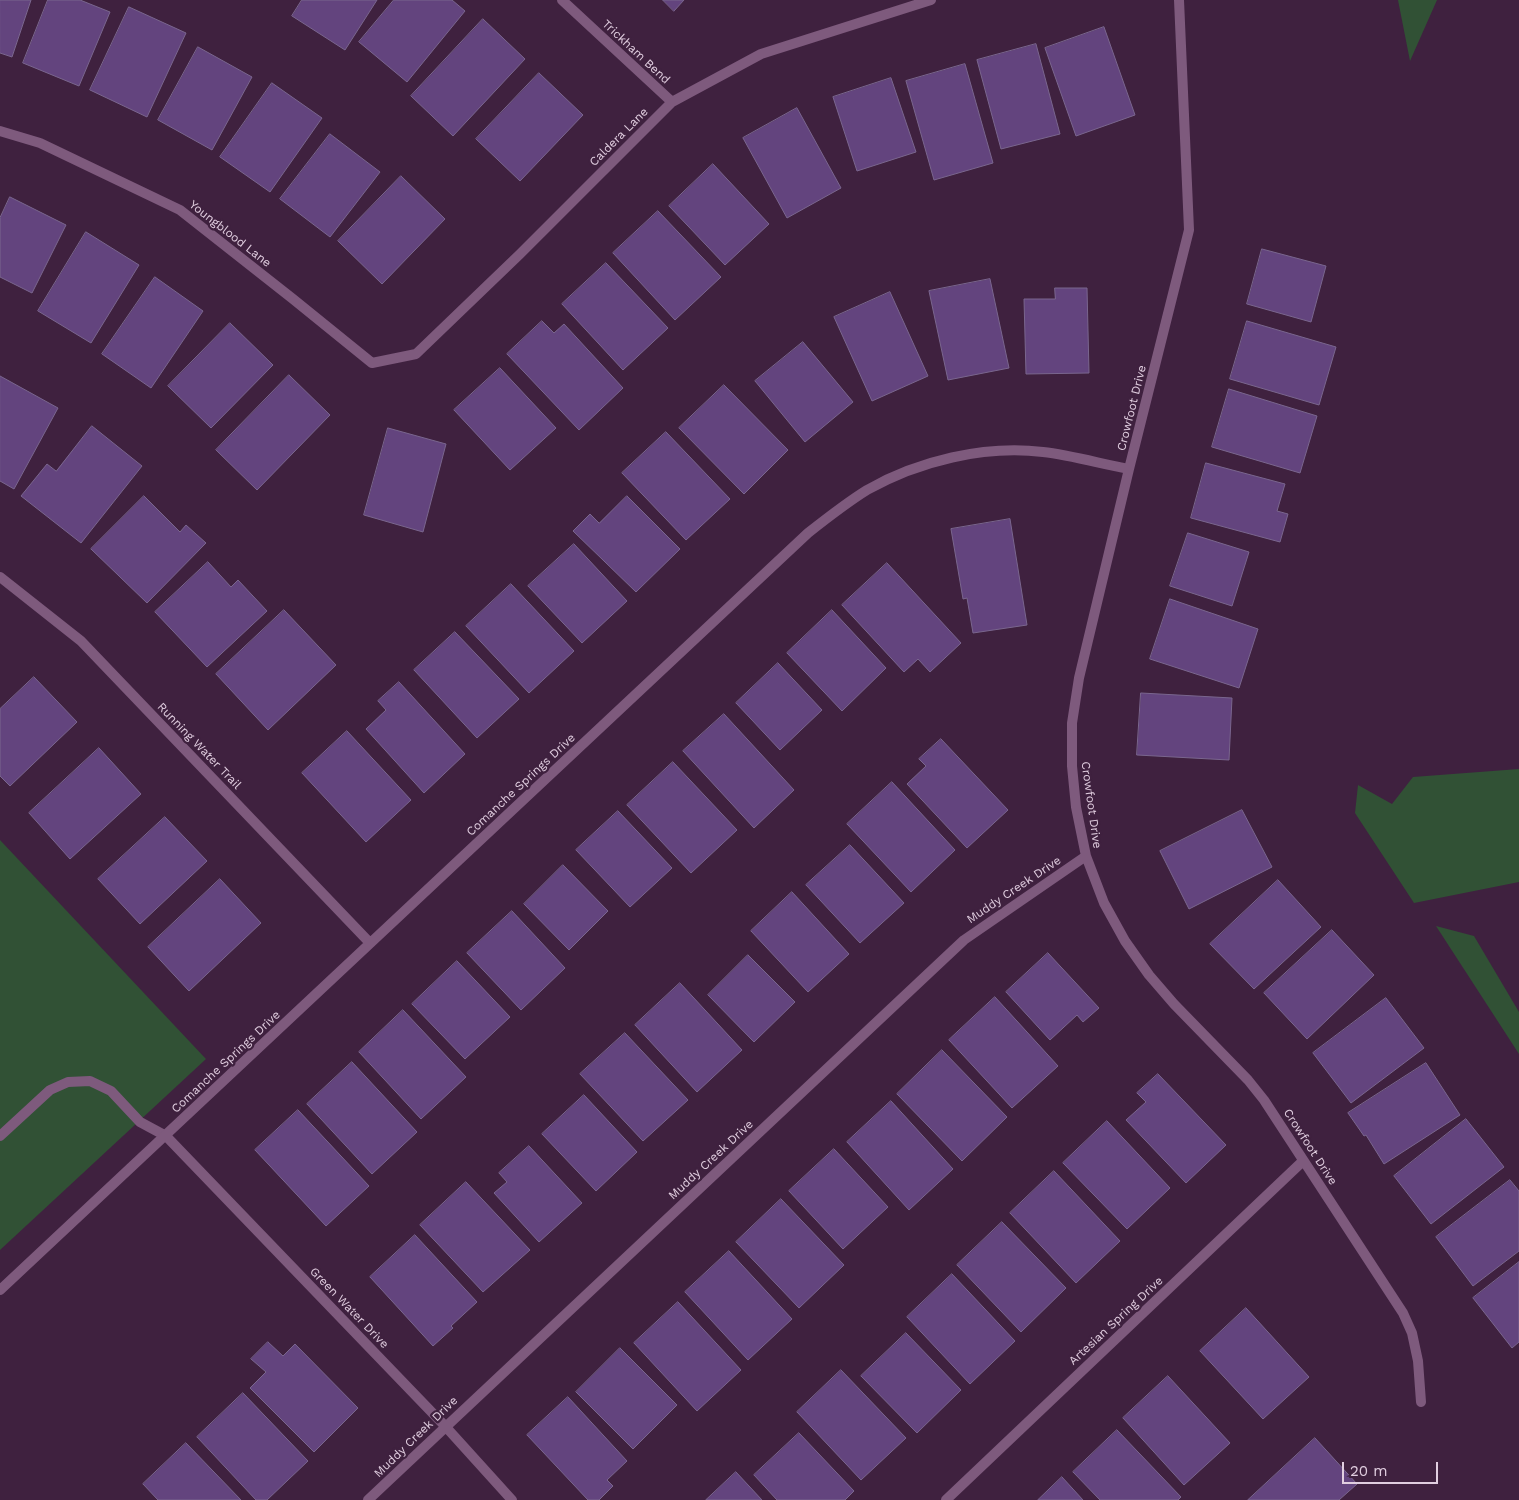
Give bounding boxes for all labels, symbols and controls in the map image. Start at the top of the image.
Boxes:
street label: Trickham Bend [599,17,673,87]
street label: Caldera Lane [587,105,651,169]
street label: Youngblood Lane [186,198,274,270]
street label: Crowfoot Drive [1114,364,1150,452]
street label: Running Water Trail [154,700,244,792]
street label: Comanche Springs Drive [464,731,578,839]
street label: Crowfoot Drive [1078,761,1104,849]
street label: Muddy Creek Drive [964,853,1064,927]
street label: Comanche Springs Drive [169,1008,283,1116]
street label: Crowfoot Drive [1280,1106,1340,1188]
street label: Muddy Creek Drive [666,1117,756,1203]
street label: Green Water Drive [307,1264,391,1352]
street label: Artesian Spring Drive [1066,1274,1166,1368]
street label: Muddy Creek Drive [371,1393,461,1481]
scale bar [1344,1452,1440,1484]
text: 20 m [1350,1462,1388,1480]

